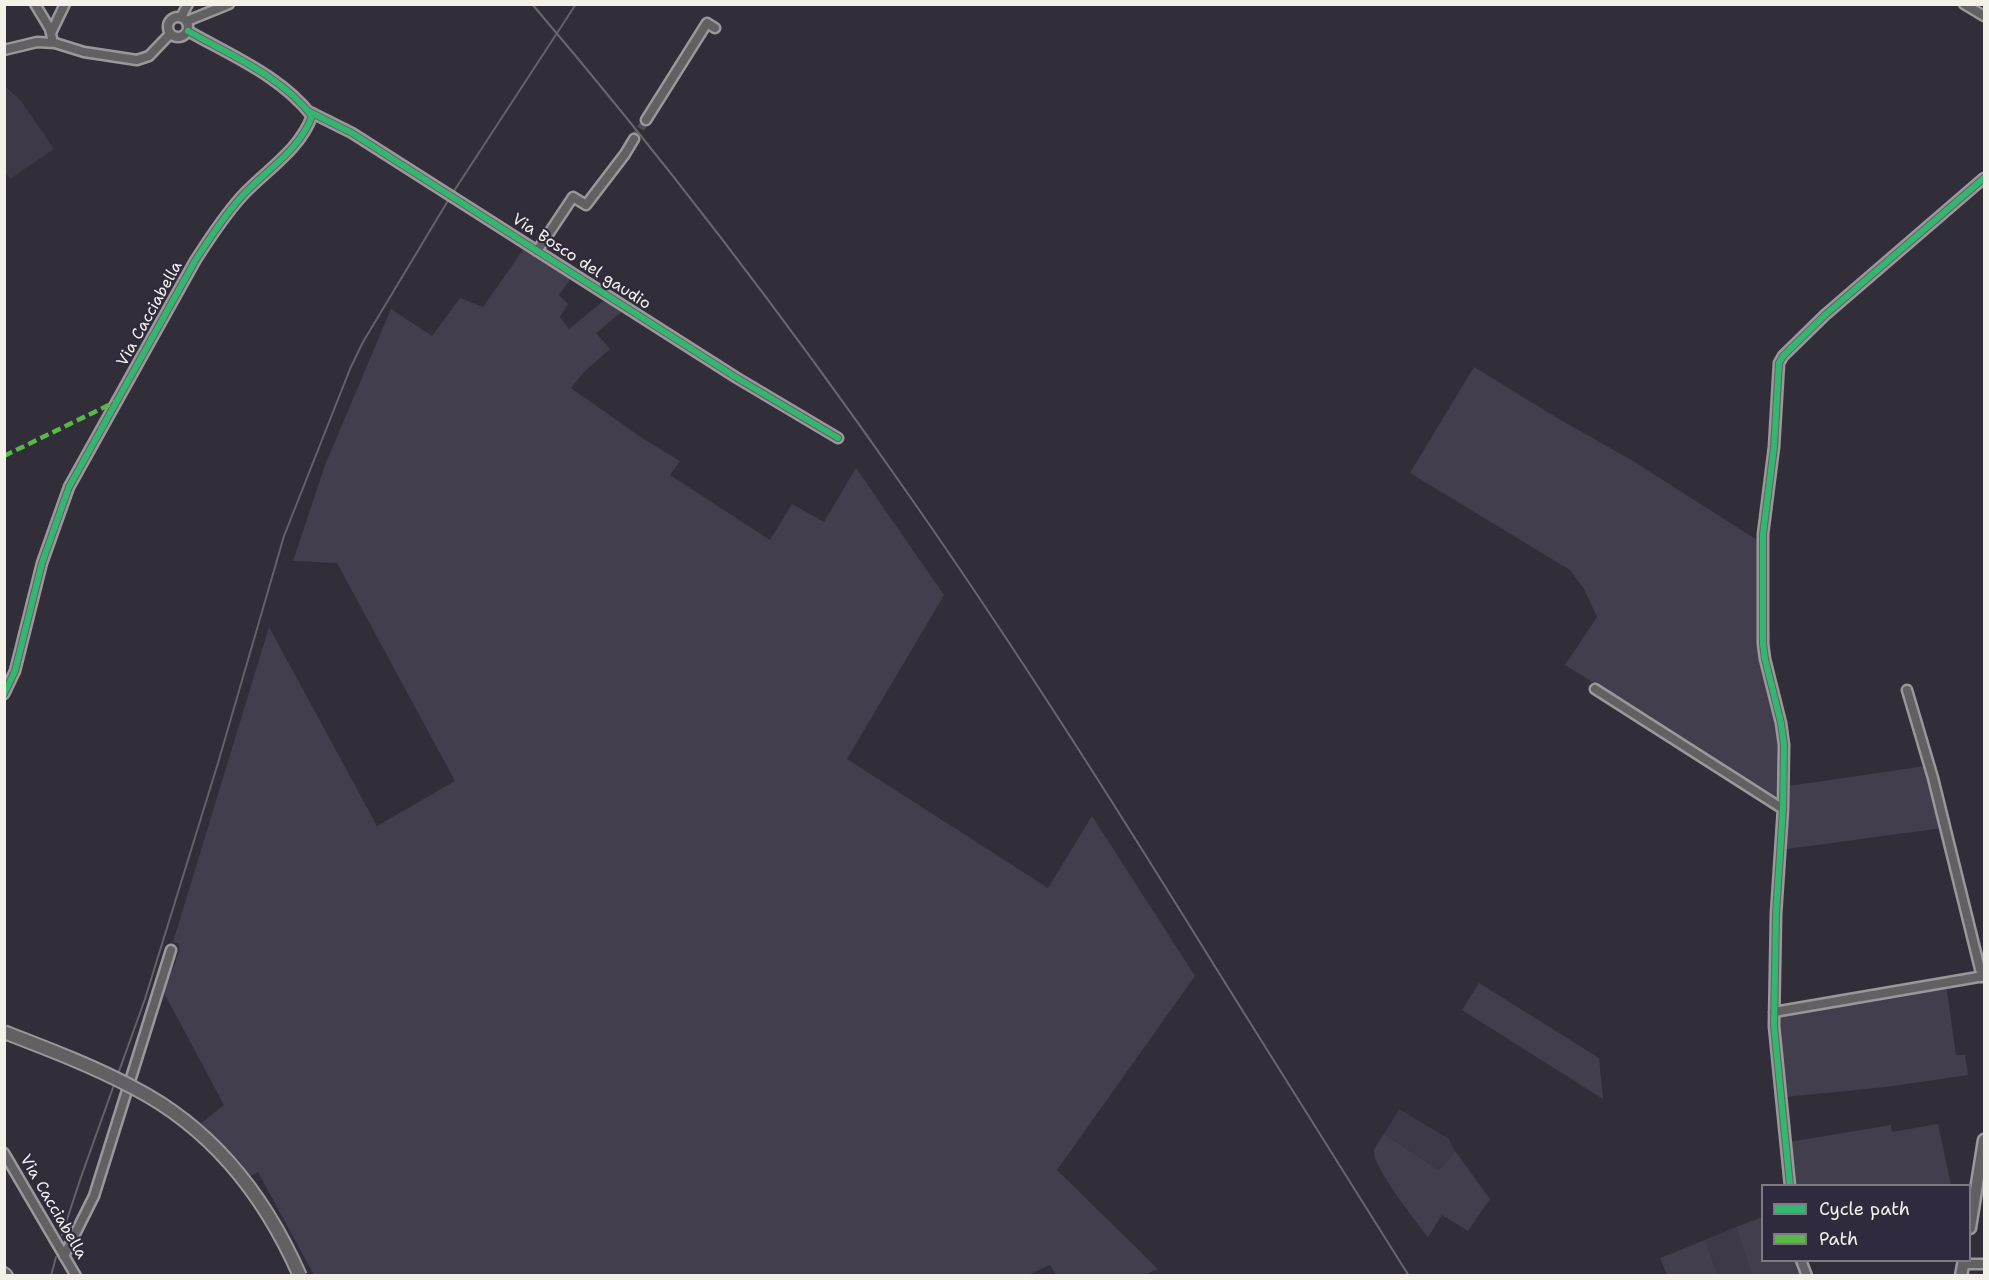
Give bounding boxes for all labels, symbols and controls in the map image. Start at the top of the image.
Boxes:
street label: Via Bosco del gaudio [508,210,654,314]
street label: Via Cacciabella [113,258,187,370]
street label: Via Cacciabella [15,1151,91,1263]
legend [1761,1184,1971,1262]
text: Cycle path [1819,1197,1910,1221]
text: Path [1819,1227,1858,1251]

